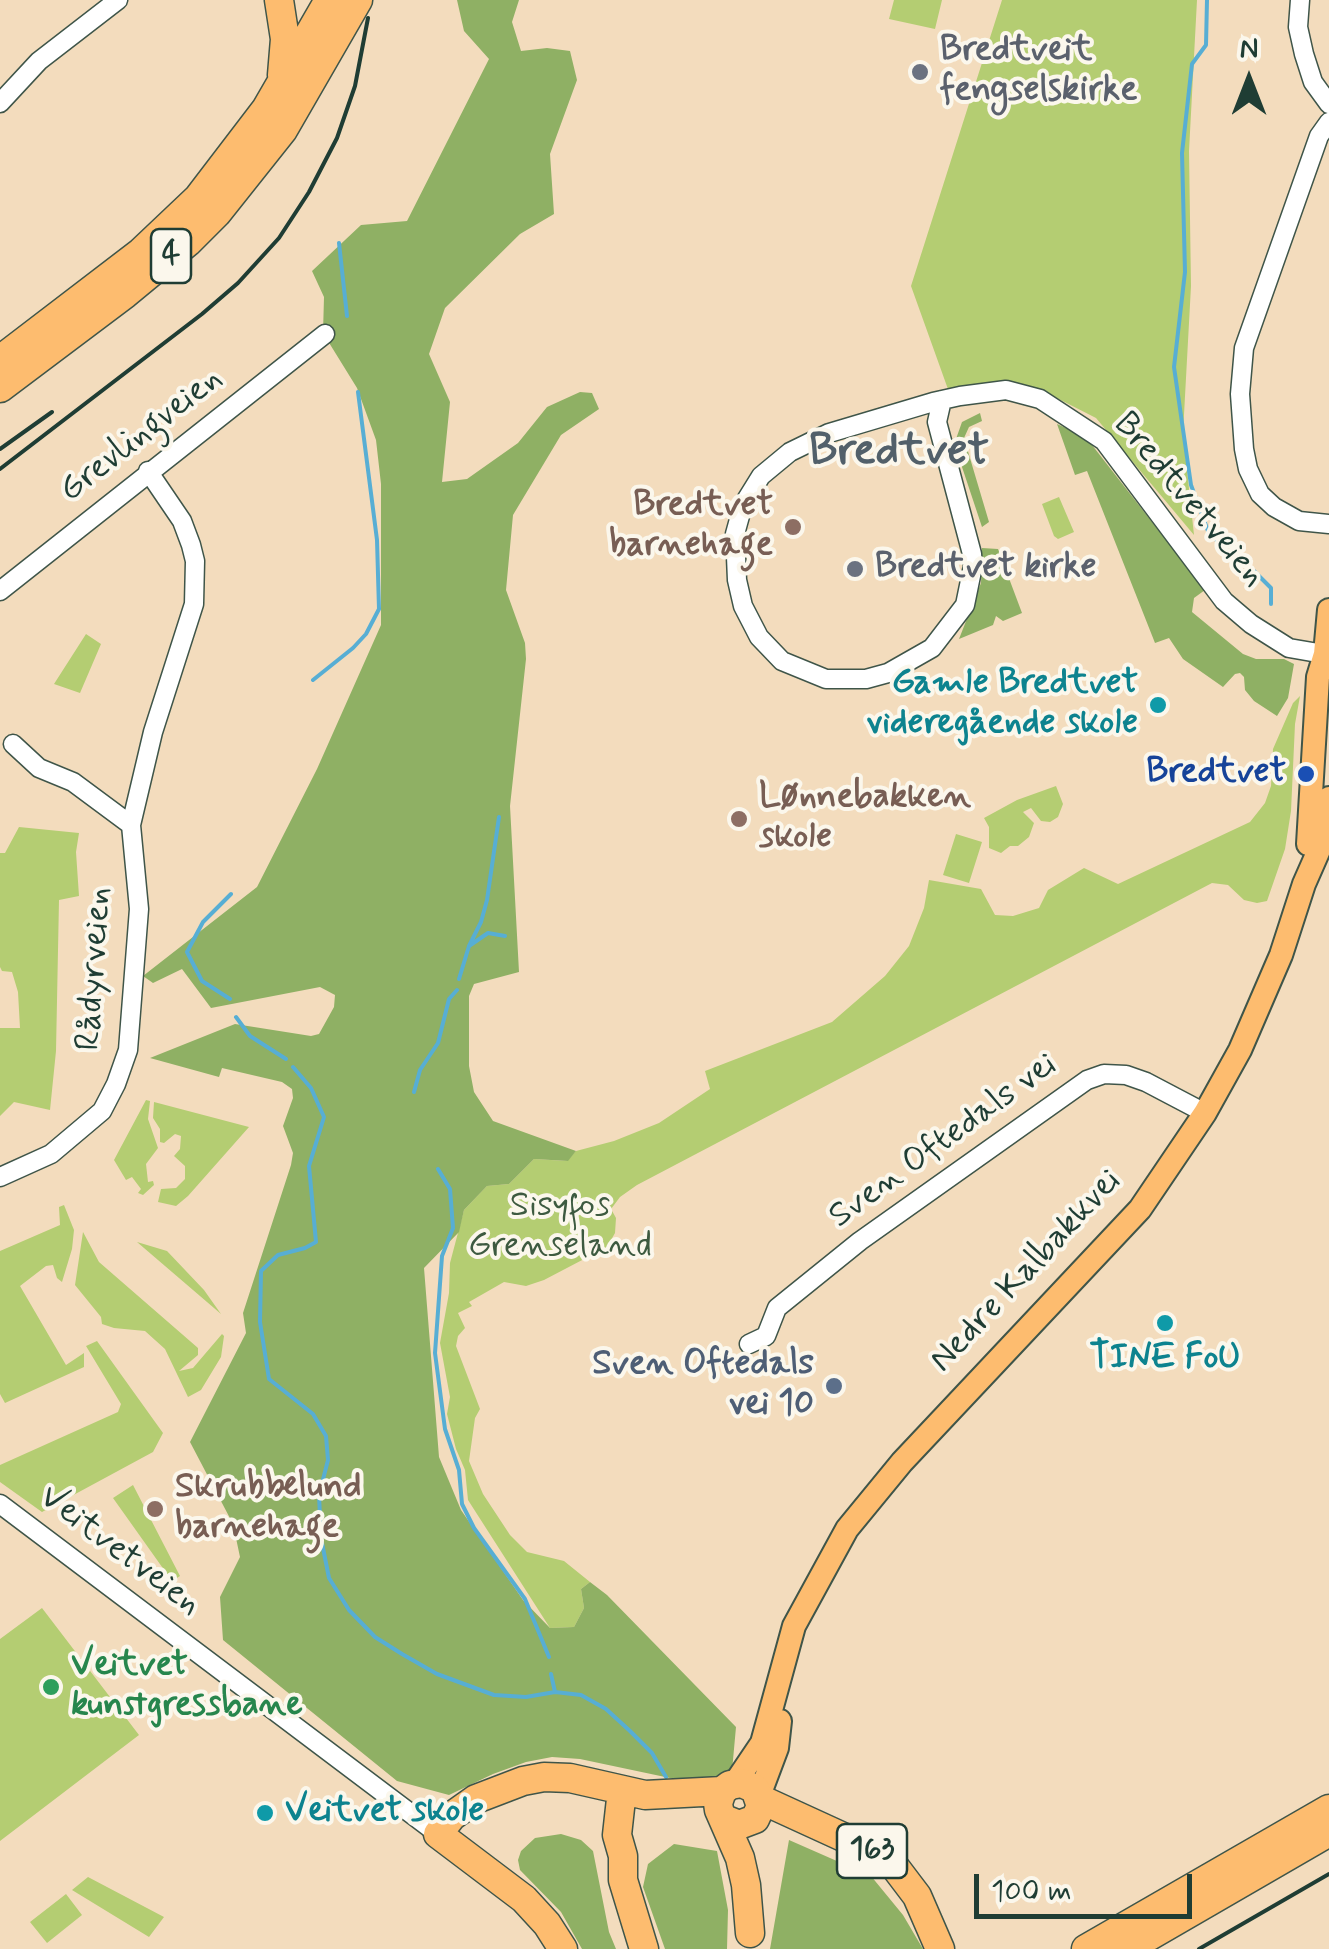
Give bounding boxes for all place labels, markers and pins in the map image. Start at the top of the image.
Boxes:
place label: Bredtveit fengselskirke [940,31,1137,113]
marker: Bredtveit fengselskirke [909,61,931,83]
place label: Bredtvet barnehage [609,486,773,568]
marker: Bredtvet barnehage [782,516,804,538]
place label: Bredtvet kirke [875,548,1096,590]
marker: Bredtvet kirke [844,558,866,580]
place label: Gamle Bredtvet videregående skole [866,664,1138,746]
marker: Gamle Bredtvet videregående skole [1147,694,1169,716]
place label: Bredtvet [1146,753,1286,795]
marker: Bredtvet [1295,763,1317,785]
place label: Lønnebakken skole [759,778,971,860]
marker: Lønnebakken skole [728,808,750,830]
marker: TINE FoU [1154,1312,1176,1334]
place label: TINE FoU [1089,1339,1241,1381]
place label: Sven Oftedals vei 10 [592,1345,814,1427]
marker: Sven Oftedals vei 10 [823,1375,845,1397]
place label: Skrubbelund barnehage [175,1468,361,1550]
marker: Skrubbelund barnehage [144,1498,166,1520]
place label: Veitvet kunstgressbane [71,1646,303,1728]
marker: Veitvet kunstgressbane [40,1676,62,1698]
place label: Veitvet skole [285,1792,484,1834]
marker: Veitvet skole [254,1802,276,1824]

